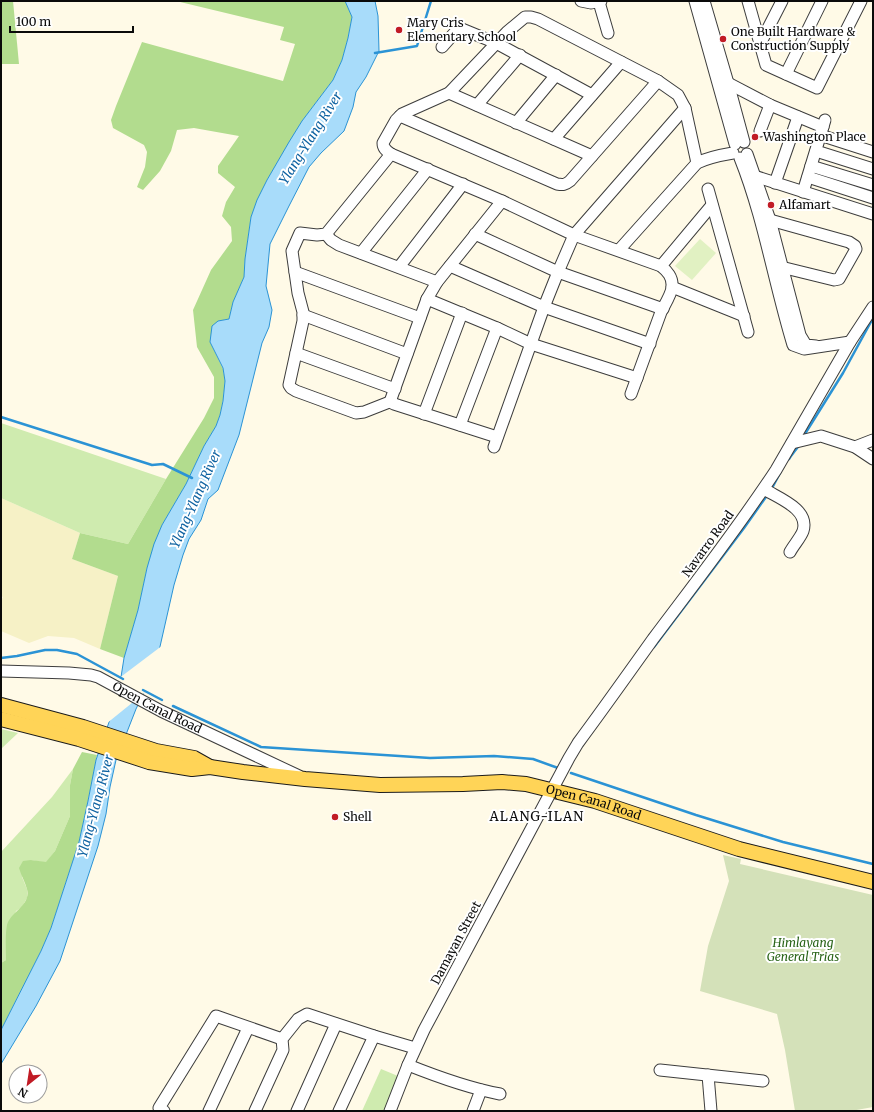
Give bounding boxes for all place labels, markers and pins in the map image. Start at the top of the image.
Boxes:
place label: Mary Cris Elementary School [407,15,517,44]
place label: One Built Hardware & Construction Supply [731,24,855,53]
marker: Mary Cris Elementary School [394,25,404,35]
marker: One Built Hardware & Construction Supply [718,34,728,44]
place label: Washington Place [762,129,866,144]
marker: Washington Place [750,132,760,142]
place label: Alfamart [778,197,831,212]
marker: Alfamart [766,200,776,210]
place label: Shell [343,809,372,824]
marker: Shell [330,812,340,822]

